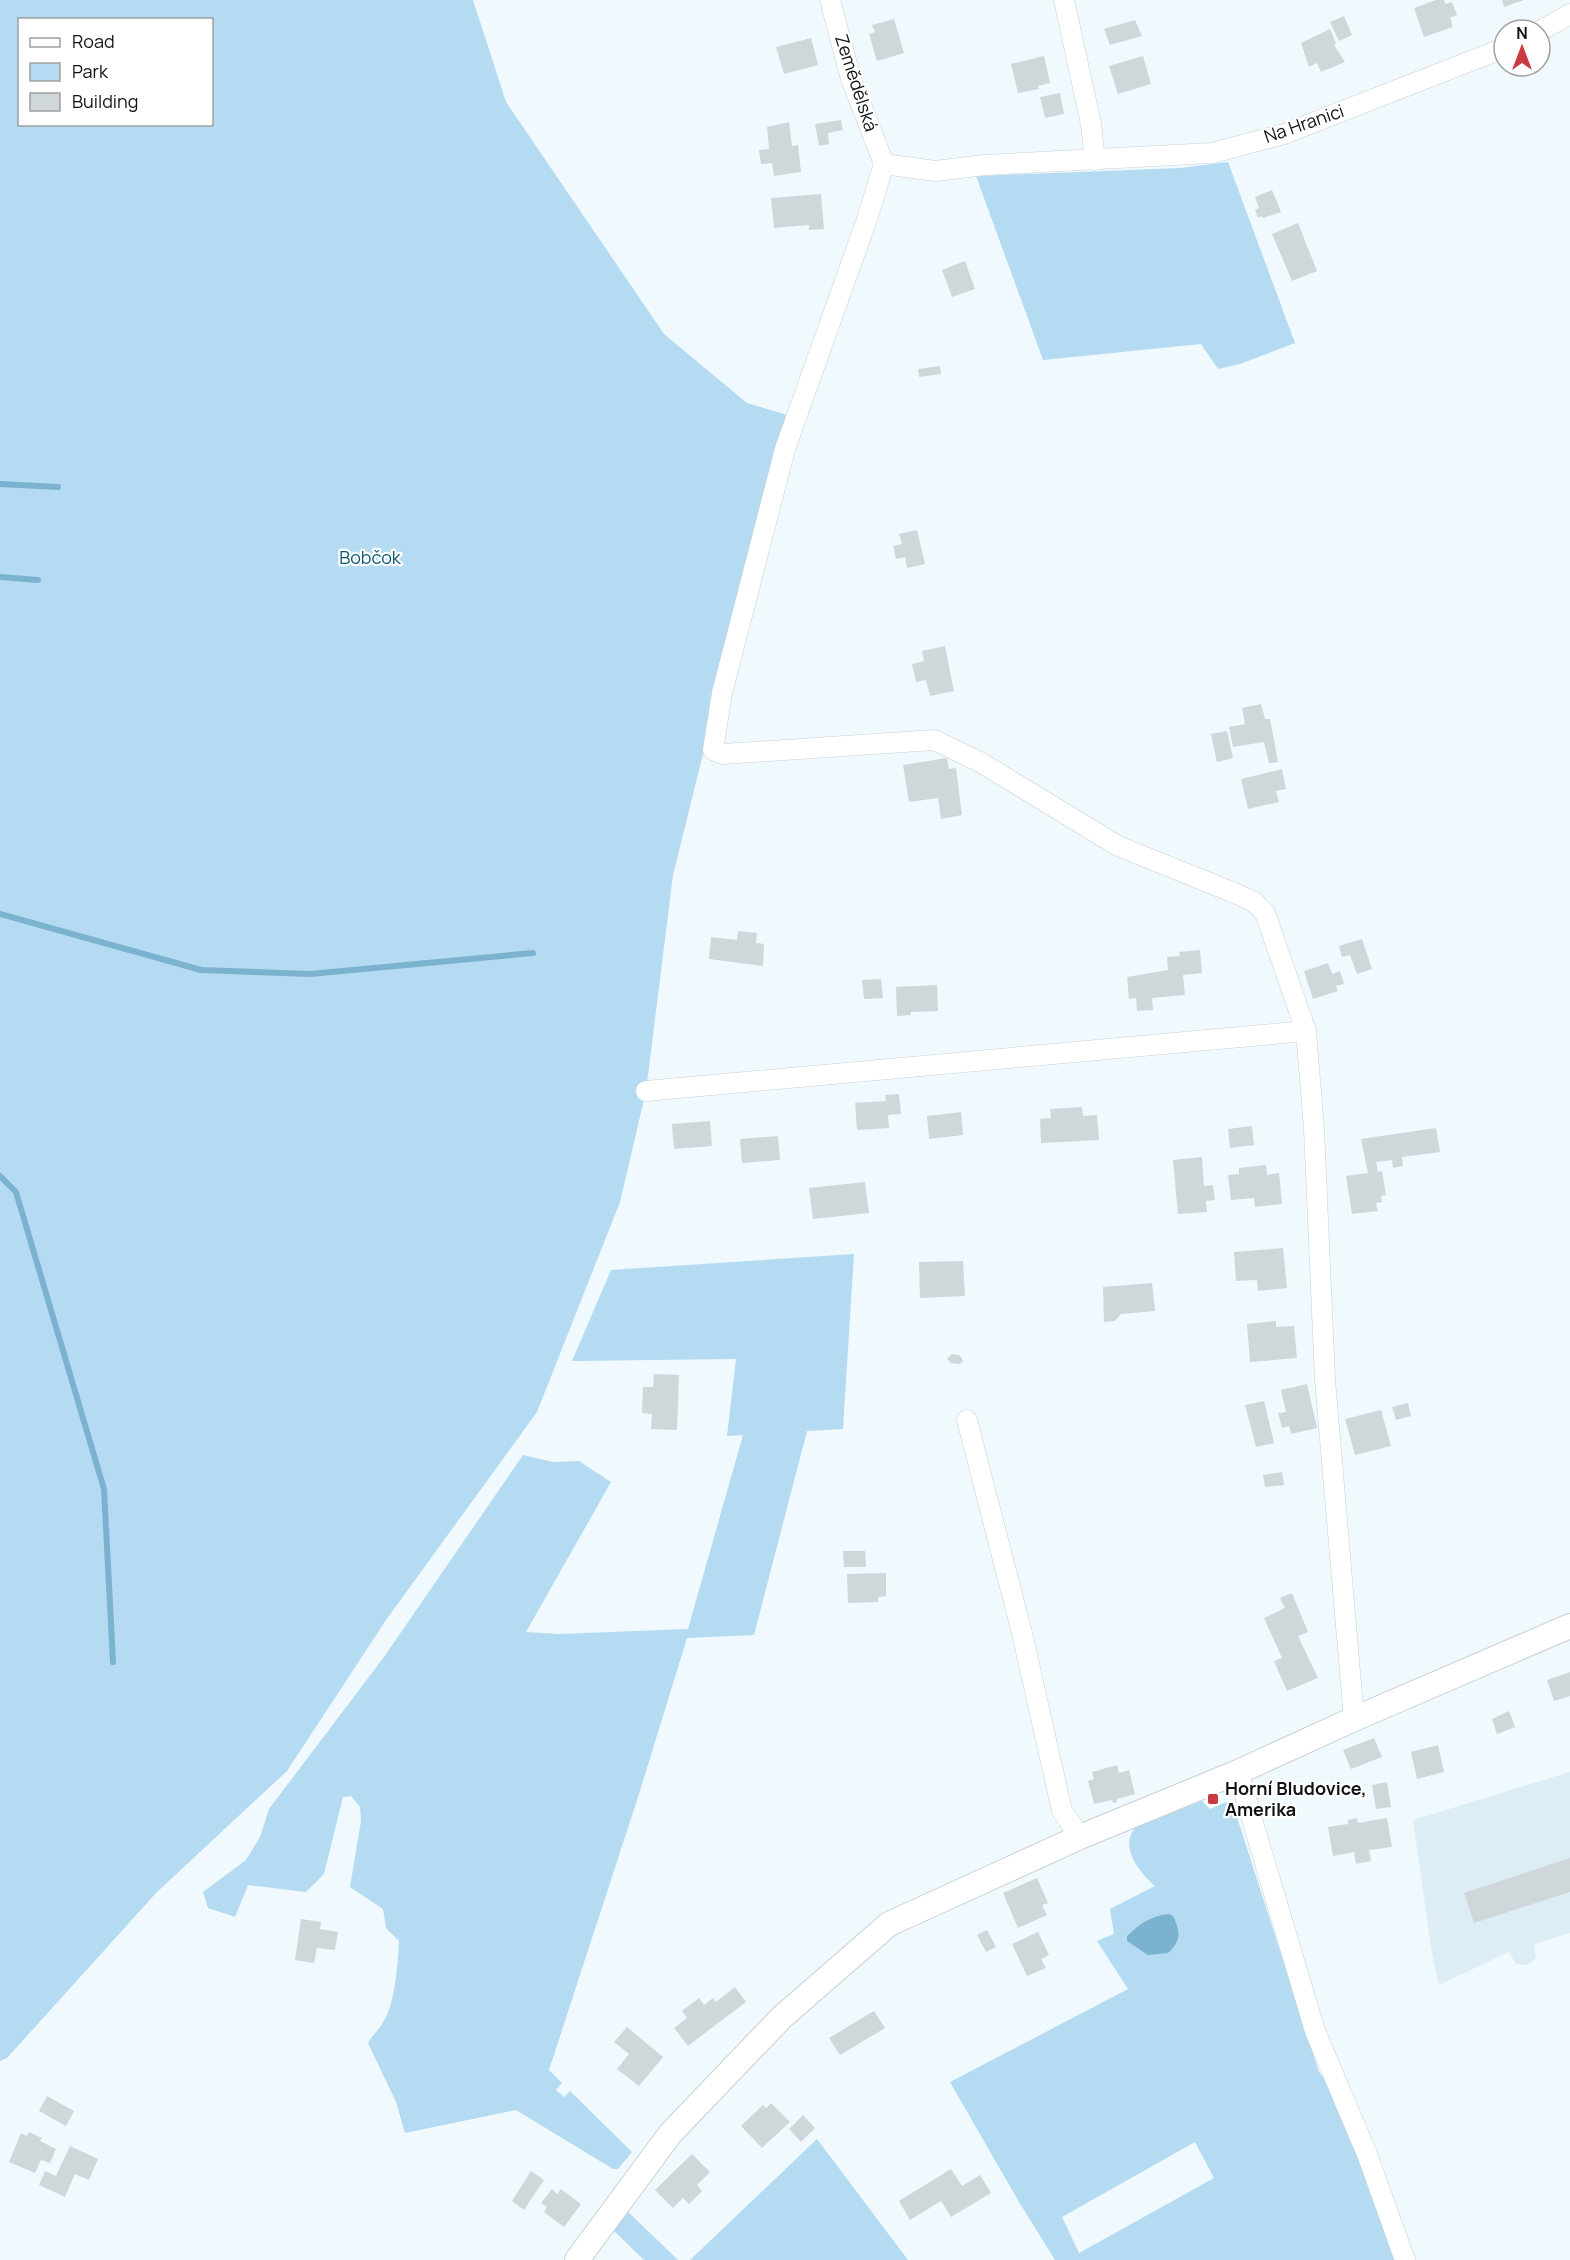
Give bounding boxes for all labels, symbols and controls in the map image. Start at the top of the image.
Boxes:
legend [18,18,213,126]
north arrow [1492,18,1552,78]
text: N [1516,22,1528,44]
text: Road [72,29,115,53]
street label: Zemědělská [830,31,884,134]
text: Park [72,59,109,83]
text: Building [72,89,138,113]
street label: Na Hranici [1260,98,1347,148]
park label: Bobčok [339,545,402,569]
place label: Horní Bludovice, Amerika [1225,1776,1367,1821]
marker: Horní Bludovice, Amerika [1206,1792,1220,1806]

